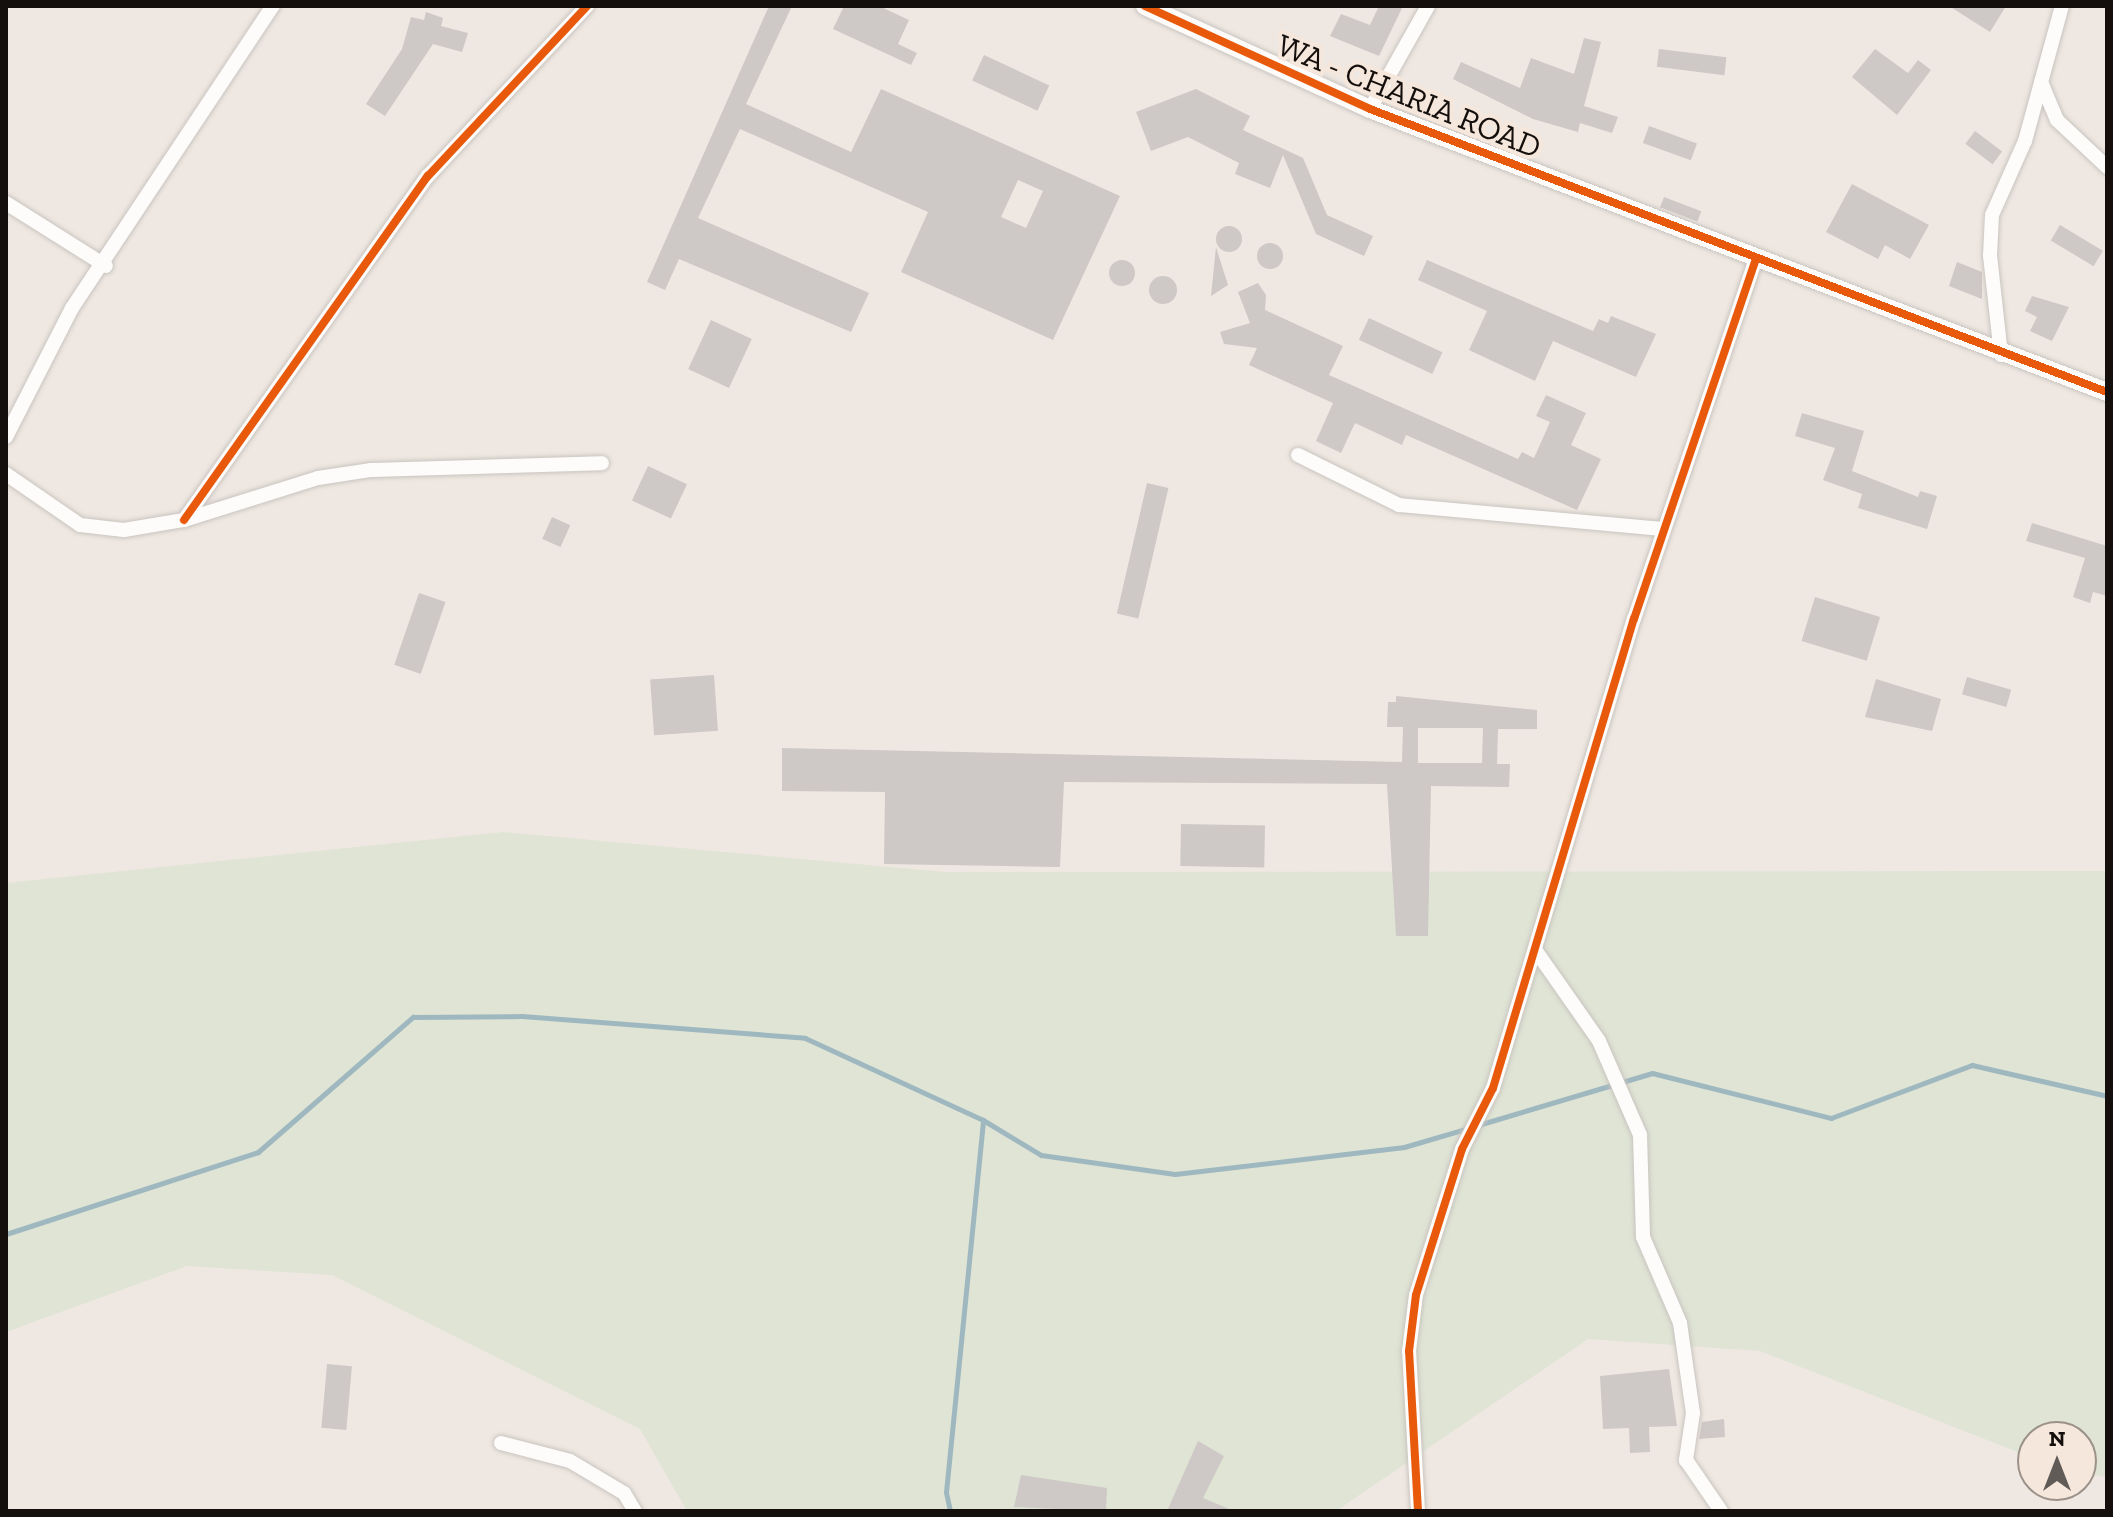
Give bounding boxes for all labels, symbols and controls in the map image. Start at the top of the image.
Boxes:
street label: WA - CHARIA ROAD [1271,25,1547,167]
north arrow [2017,1421,2097,1501]
text: N [2049,1425,2065,1452]

